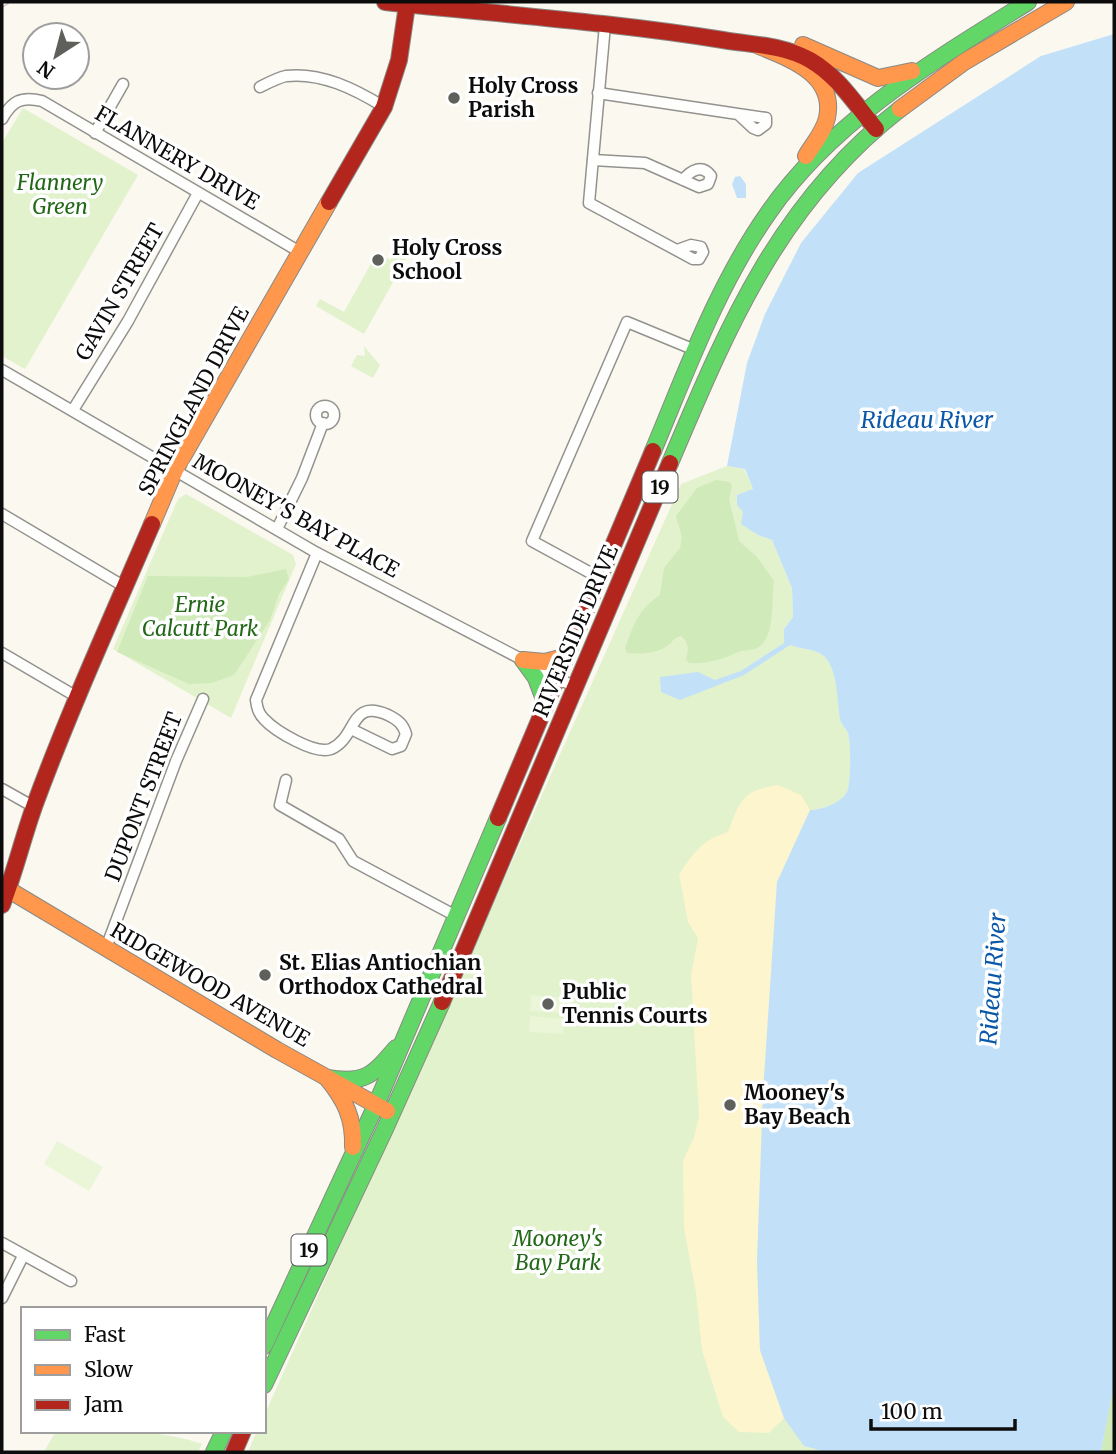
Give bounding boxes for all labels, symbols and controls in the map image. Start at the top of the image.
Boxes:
north arrow [21,21,91,91]
text: N [33,56,59,84]
place label: Holy Cross Parish [468,72,578,123]
marker: Holy Cross Parish [446,90,462,106]
street label: FLANNERY DRIVE [90,99,265,216]
park label: Flannery Green [16,169,103,220]
street label: GAVIN STREET [69,218,170,365]
place label: Holy Cross School [392,234,502,285]
marker: Holy Cross School [370,252,386,268]
street label: SPRINGLAND DRIVE [132,301,255,500]
water label: Rideau River [861,405,994,434]
street label: MOONEY'S BAY PLACE [188,448,405,584]
road number: 19 [642,472,678,502]
street label: RIVERSIDE DRIVE [527,540,624,721]
park label: Ernie Calcutt Park [142,591,259,642]
street label: DUPONT STREET [99,708,188,885]
water label: Rideau River [973,911,1012,1046]
street label: RIDGEWOOD AVENUE [106,916,315,1053]
place label: St. Elias Antiochian Orthodox Cathedral [279,949,483,1000]
marker: St. Elias Antiochian Orthodox Cathedral [257,967,273,983]
place label: Public Tennis Courts [562,978,708,1029]
marker: Public Tennis Courts [540,996,556,1012]
place label: Mooney's Bay Beach [744,1079,851,1130]
marker: Mooney's Bay Beach [722,1097,738,1113]
park label: Mooney's Bay Park [512,1225,603,1276]
road number: 19 [292,1234,326,1266]
legend [21,1307,266,1433]
text: Fast [84,1321,126,1348]
text: Slow [84,1356,133,1383]
scale bar [871,1388,1014,1432]
text: Jam [83,1391,123,1418]
text: 100 m [881,1398,943,1425]

